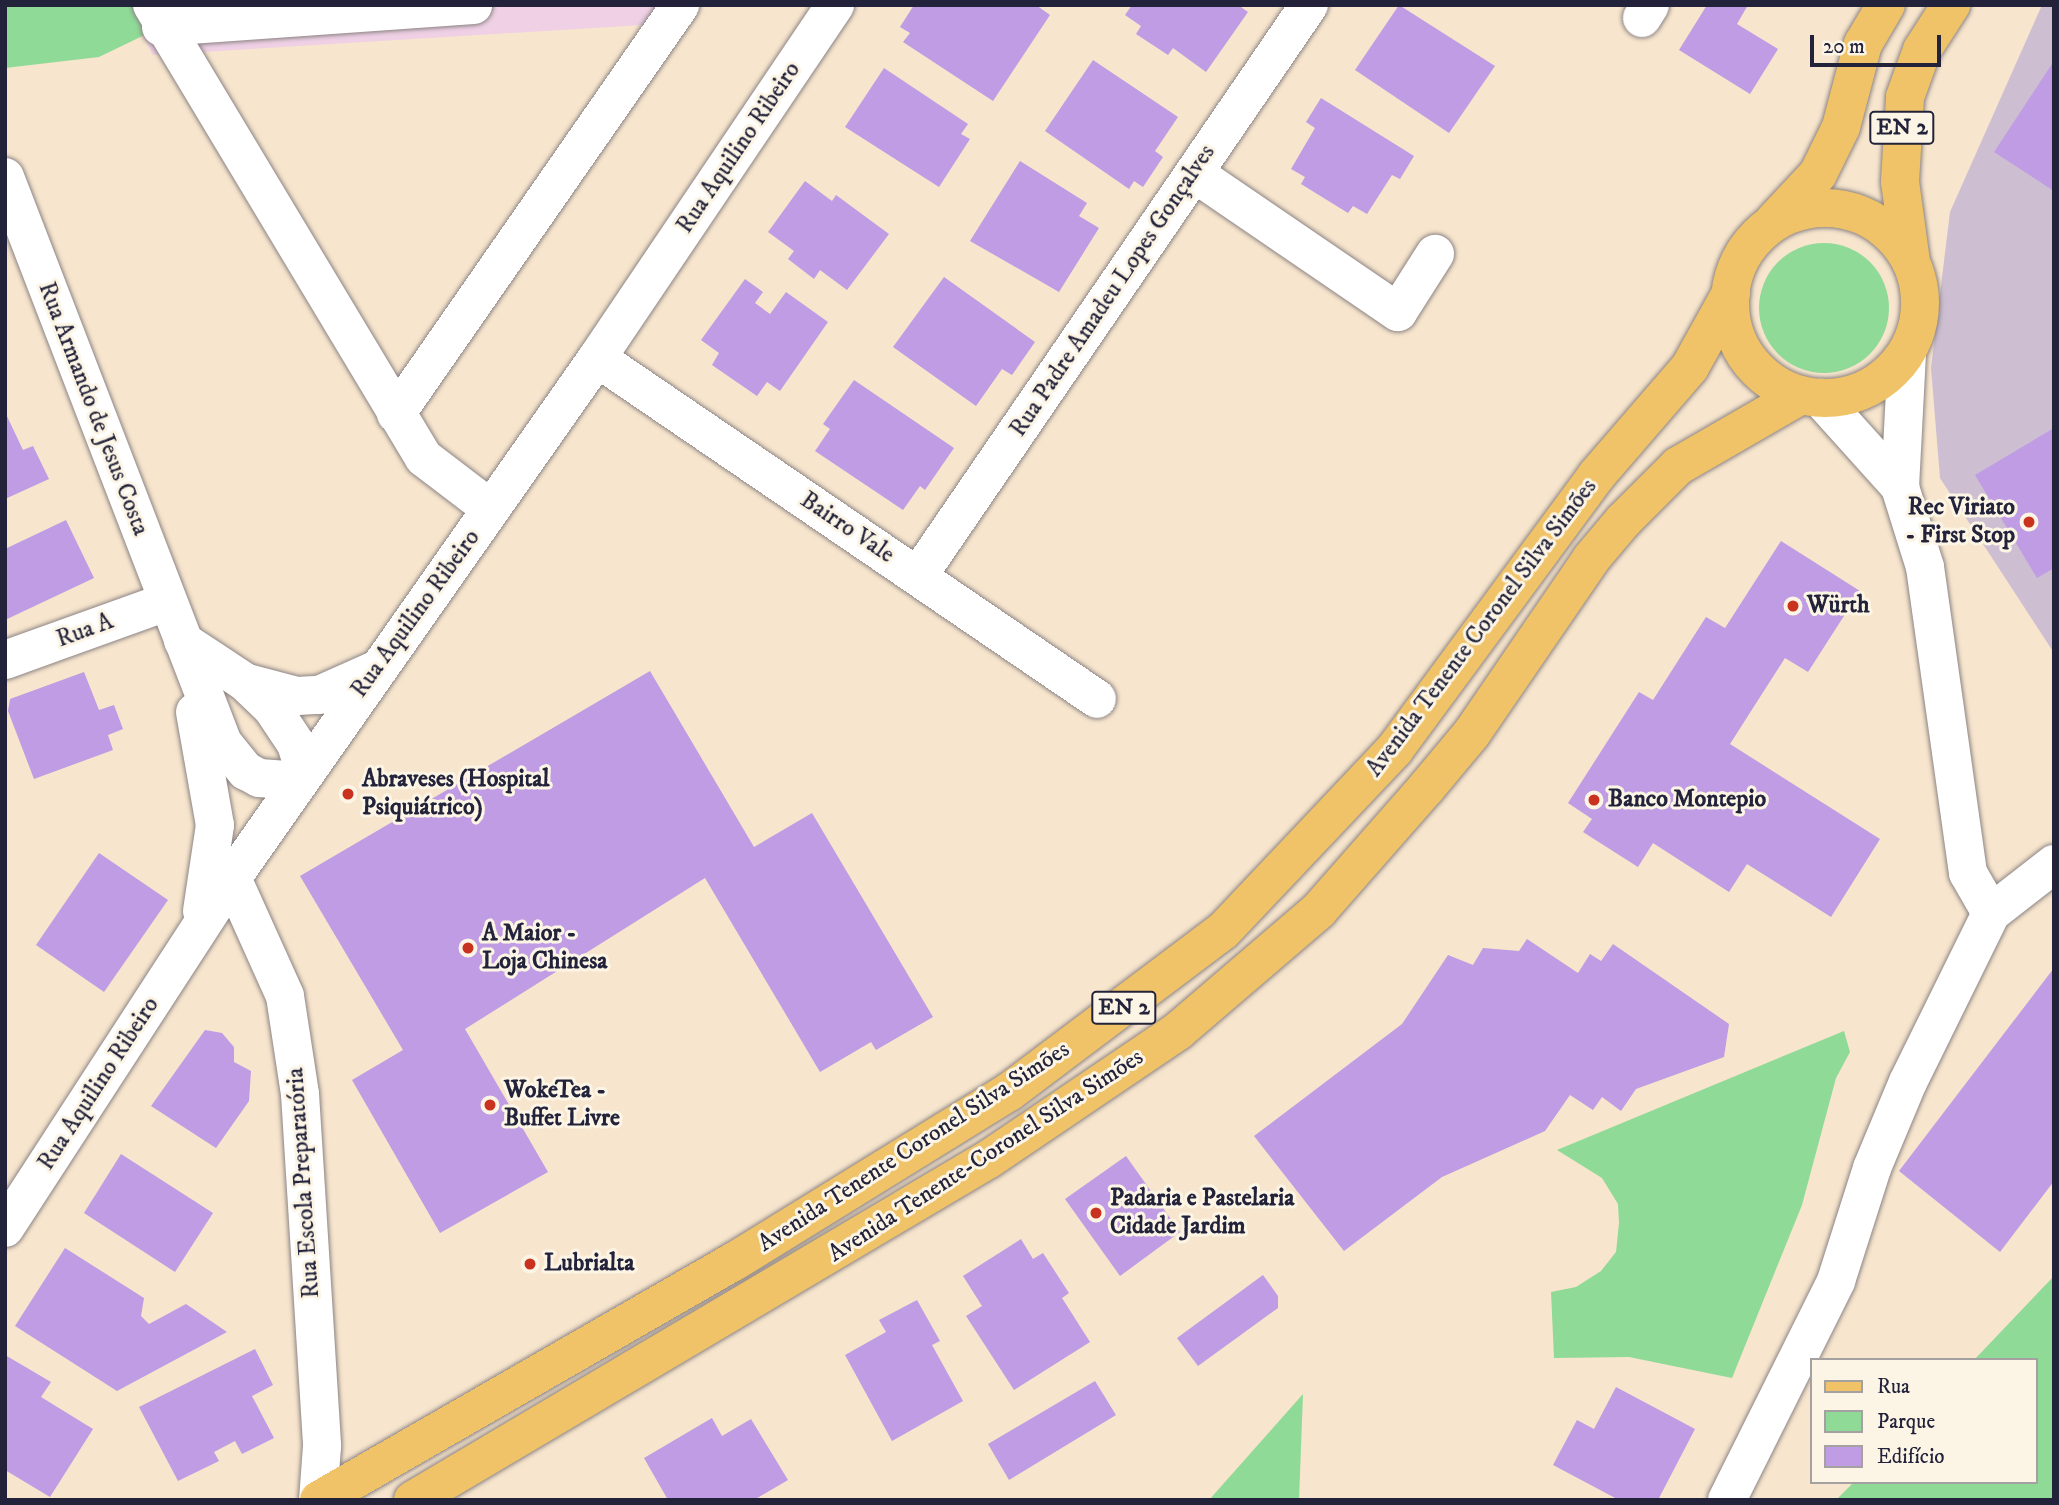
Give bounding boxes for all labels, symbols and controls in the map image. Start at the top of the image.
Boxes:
scale bar [1814,21,1945,65]
text: 20 m [1823,34,1865,60]
street label: Rua Aquilino Ribeiro [671,57,807,239]
road number: EN 2 [1869,108,1935,148]
street label: Rua Padre Amadeu Lopes Gonçalves [1004,139,1222,443]
street label: Rua Armando de Jesus Costa [31,278,155,540]
street label: Avenida Tenente Coronel Silva Simões [1361,473,1603,783]
street label: Bairro Vale [795,486,899,570]
place label: Rec Viriato - First Stop [1905,494,2015,550]
marker: Rec Viriato - First Stop [2021,514,2037,530]
street label: Rua Aquilino Ribeiro [345,524,487,704]
place label: Würth [1807,592,1870,620]
marker: Würth [1785,598,1801,614]
street label: Rua A [53,608,117,654]
place label: Abraveses (Hospital Psiquiátrico) [362,766,550,822]
marker: Abraveses (Hospital Psiquiátrico) [340,786,356,802]
place label: Banco Montepio [1608,786,1766,814]
marker: Banco Montepio [1586,792,1602,808]
place label: A Maior - Loja Chinesa [482,920,607,976]
marker: A Maior - Loja Chinesa [460,940,476,956]
road number: EN 2 [1091,988,1157,1028]
street label: Rua Aquilino Ribeiro [32,992,166,1176]
street label: Avenida Tenente Coronel Silva Simões [753,1035,1075,1259]
street label: Avenida Tenente-Coronel Silva Simões [823,1043,1149,1269]
street label: Rua Escola Preparatória [282,1067,326,1299]
place label: WokeTea - Buffet Livre [504,1077,620,1133]
marker: WokeTea - Buffet Livre [482,1097,498,1113]
place label: Padaria e Pastelaria Cidade Jardim [1110,1185,1294,1241]
marker: Padaria e Pastelaria Cidade Jardim [1088,1205,1104,1221]
place label: Lubrialta [544,1250,634,1278]
marker: Lubrialta [522,1256,538,1272]
legend [1811,1358,2038,1484]
text: Rua [1877,1374,1910,1400]
text: Parque [1877,1409,1935,1435]
text: Edifício [1877,1444,1945,1470]

